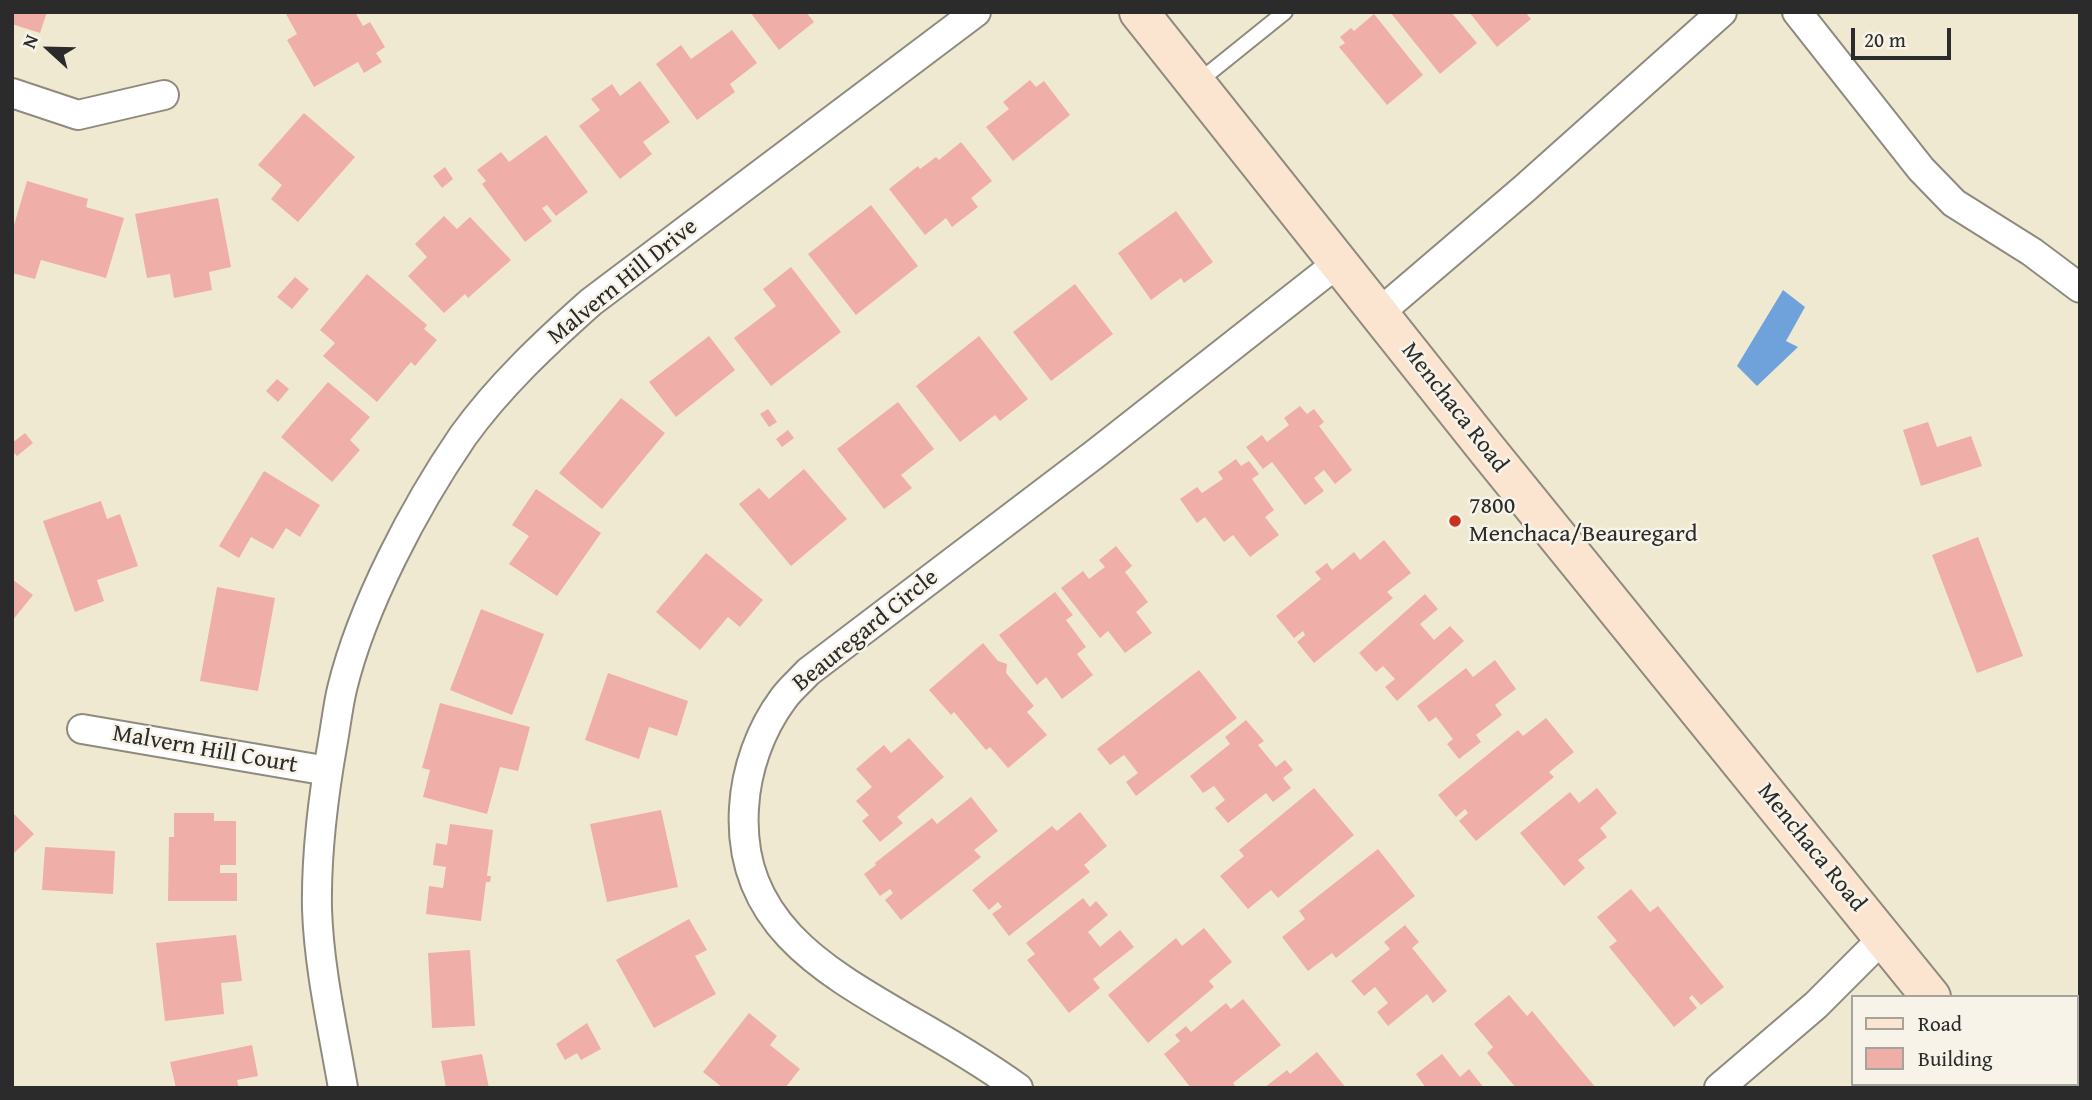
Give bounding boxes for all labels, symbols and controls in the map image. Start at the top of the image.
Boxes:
north arrow [14,14,84,84]
scale bar [1854,14,1954,58]
text: 20 m [1864,24,1906,55]
text: N [14,30,45,52]
street label: Malvern Hill Drive [542,213,704,351]
street label: Menchaca Road [1394,337,1514,479]
place label: 7800 Menchaca/Beauregard [1469,493,1698,549]
marker: 7800 Menchaca/Beauregard [1447,513,1463,529]
street label: Beauregard Circle [788,564,944,698]
street label: Malvern Hill Court [110,720,300,780]
street label: Menchaca Road [1750,778,1872,918]
legend [1850,995,2078,1086]
text: Road [1918,1008,1962,1039]
text: Building [1918,1043,1992,1074]

